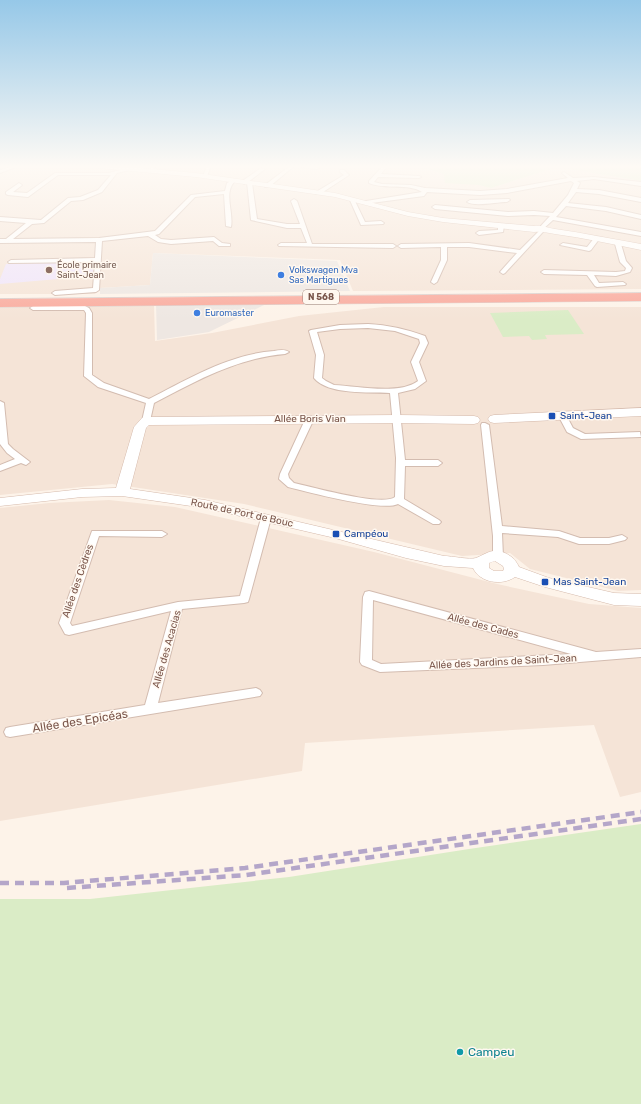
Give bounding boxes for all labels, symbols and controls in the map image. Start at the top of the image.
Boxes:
place label: École primaire Saint-Jean [57,259,116,280]
marker: École primaire Saint-Jean [44,265,54,275]
place label: Volkswagen Mva Sas Martigues [289,265,358,285]
marker: Volkswagen Mva Sas Martigues [276,270,286,280]
road number: N 568 [303,290,339,304]
marker: Euromaster [192,308,202,318]
place label: Euromaster [205,308,254,318]
place label: Saint-Jean [560,410,612,422]
marker: Saint-Jean [547,411,557,421]
street label: Allée Boris Vian [274,413,346,425]
street label: Route de Port de Bouc [190,496,295,530]
place label: Campéou [344,528,388,540]
marker: Campéou [331,529,341,539]
street label: Allée des Cèdres [60,543,96,619]
place label: Mas Saint-Jean [553,576,626,588]
marker: Mas Saint-Jean [540,577,550,587]
street label: Allée des Acacias [150,609,184,689]
street label: Allée des Cades [446,611,520,641]
street label: Allée des Jardins de Saint-Jean [429,652,577,672]
street label: Allée des Epicéas [31,707,129,735]
place label: Campeu [468,1045,514,1059]
marker: Campeu [455,1047,465,1057]

